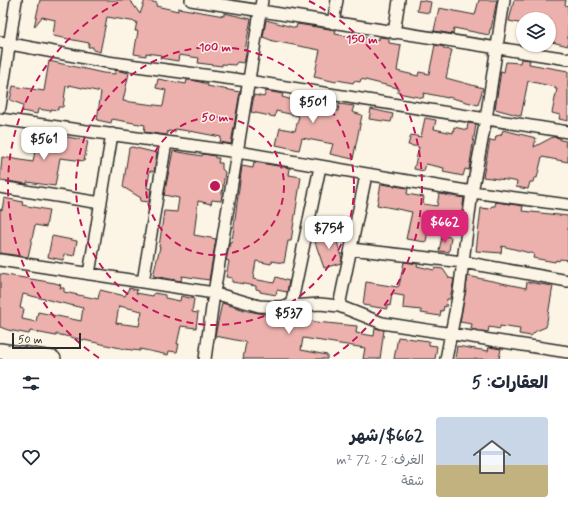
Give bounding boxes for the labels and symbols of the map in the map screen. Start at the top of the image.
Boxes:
text: 150 m [346,32,378,48]
text: 100 m [199,40,232,56]
pin: $501 [289,90,337,124]
text: 50 m [202,110,229,126]
pin: $561 [20,127,68,161]
centre of rings [208,179,222,193]
pin: $662 [421,210,469,244]
pin: $754 [305,216,353,250]
pin: $537 [265,301,313,335]
scale bar [12,331,81,350]

